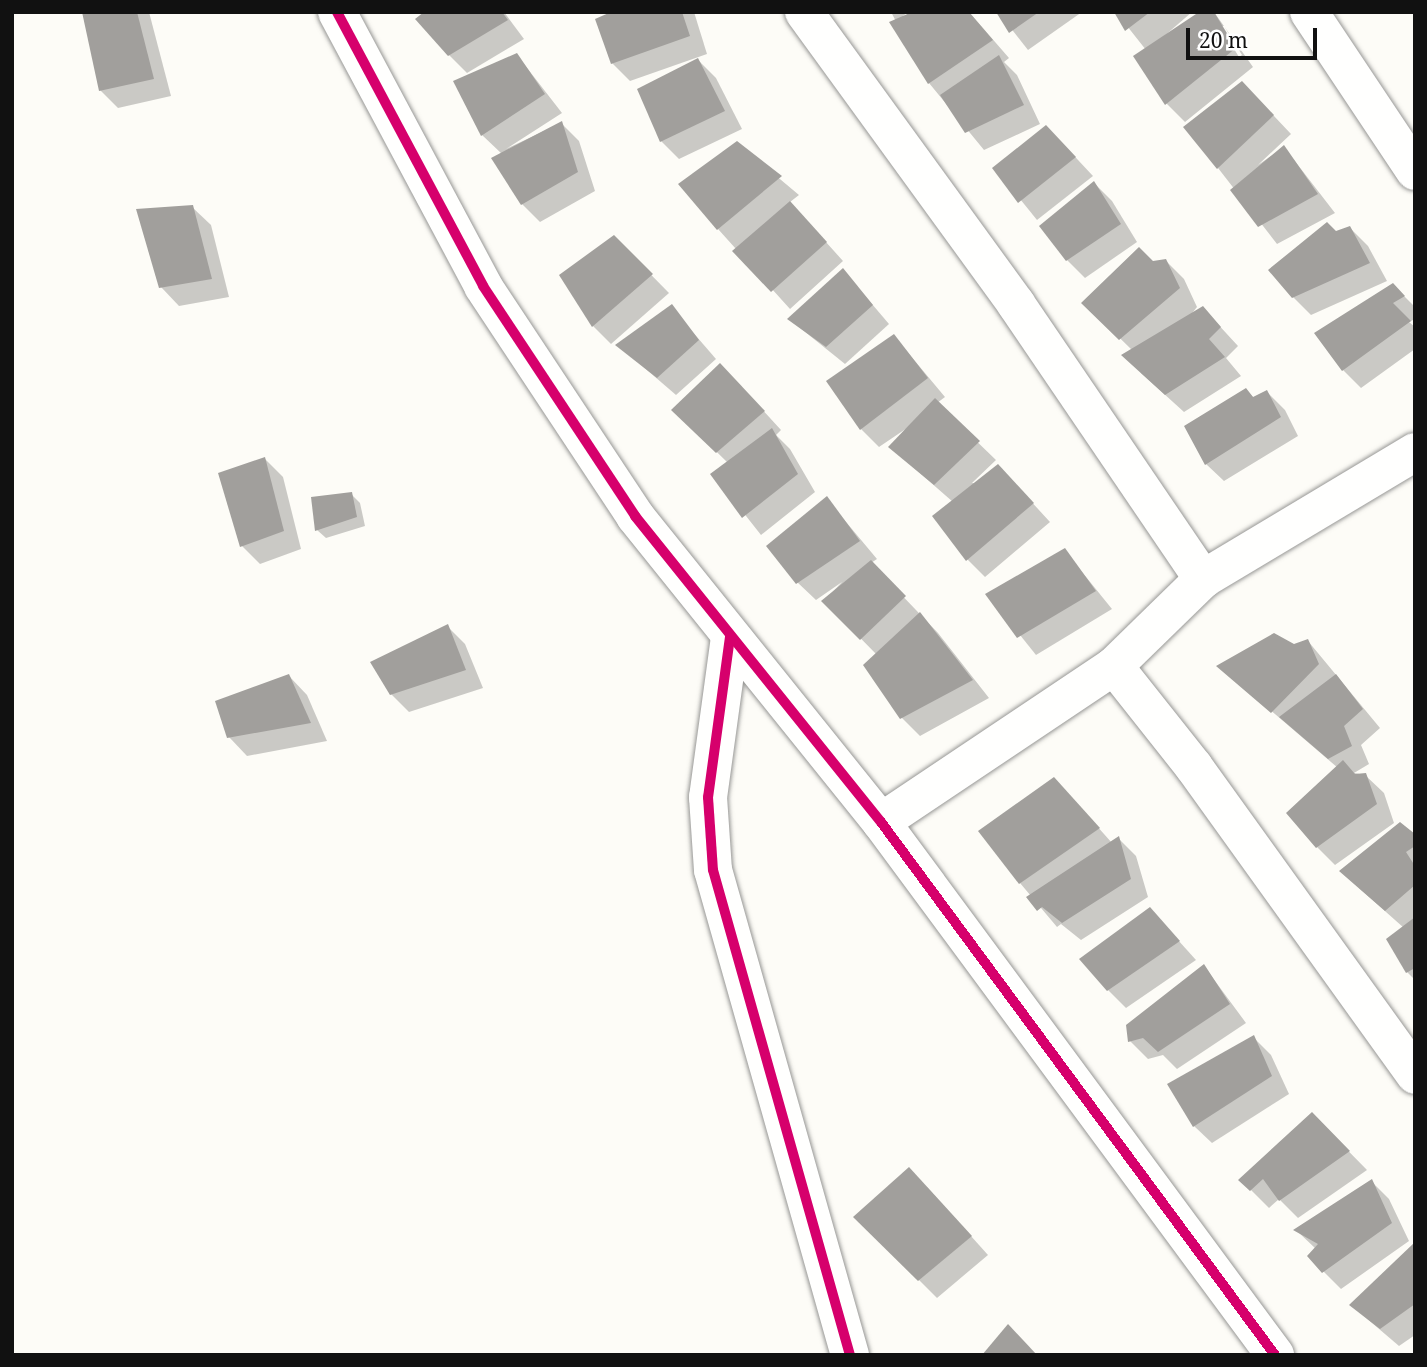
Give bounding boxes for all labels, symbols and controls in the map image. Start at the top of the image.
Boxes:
scale bar [1189,14,1320,58]
text: 20 m [1199,26,1248,54]

